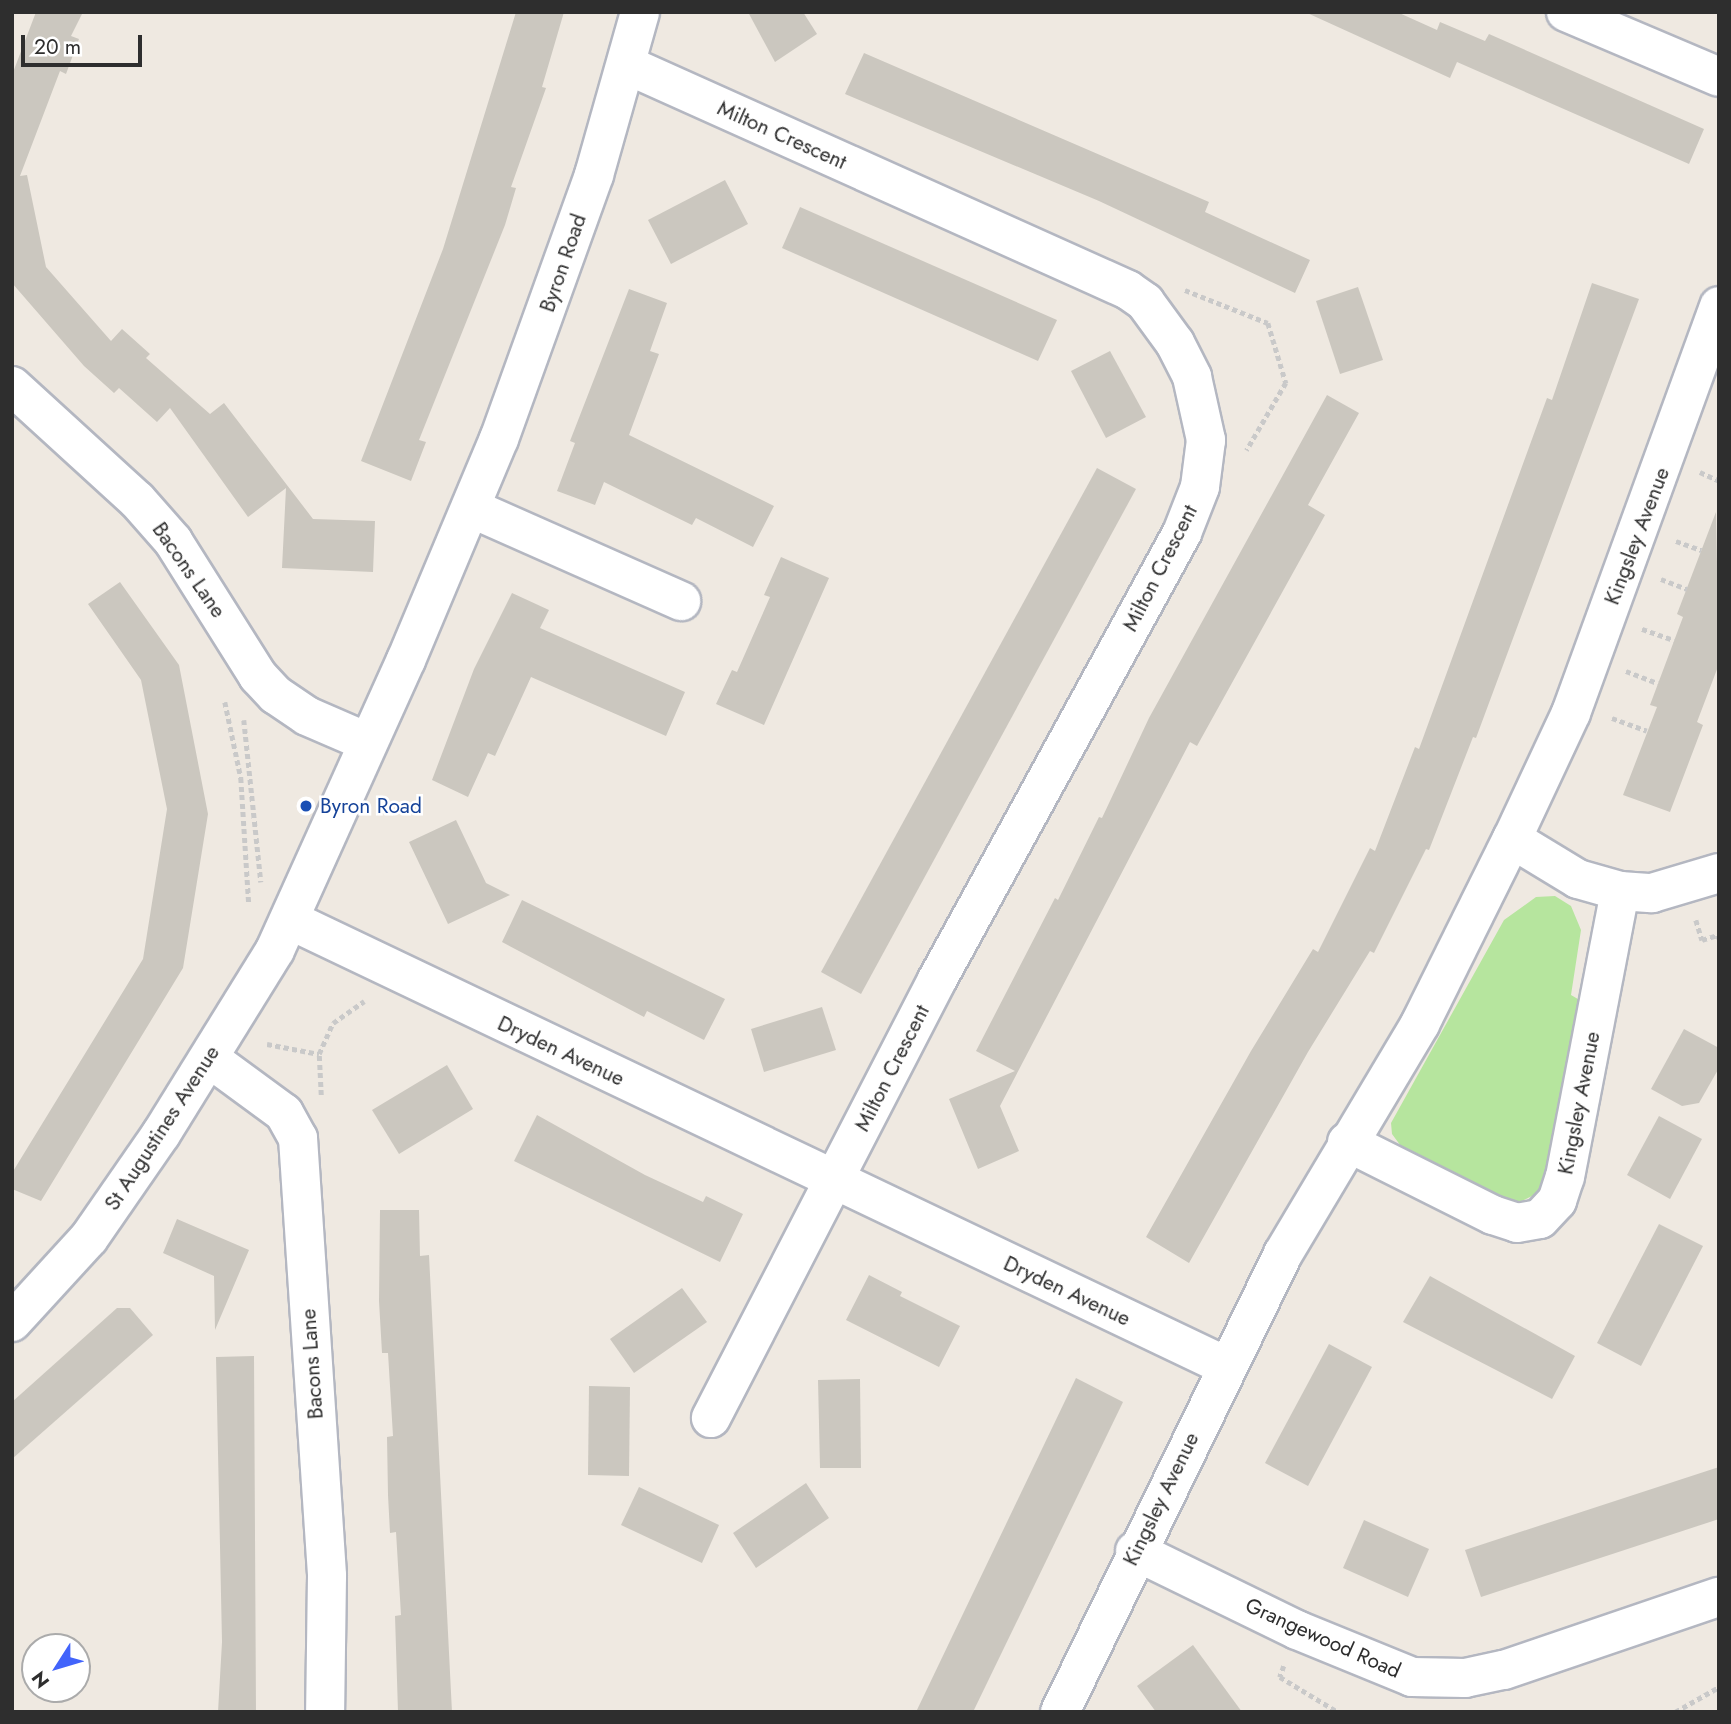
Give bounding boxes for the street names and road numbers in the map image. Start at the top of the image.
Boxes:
street label: Milton Crescent [714,95,850,175]
street label: Byron Road [534,211,592,315]
street label: Kingsley Avenue [1599,464,1675,608]
street label: Milton Crescent [1117,501,1203,635]
street label: Bacons Lane [147,518,231,622]
street label: Milton Crescent [849,1001,935,1135]
street label: Dryden Avenue [494,1011,628,1091]
street label: Kingsley Avenue [1553,1029,1605,1177]
street label: St Augustines Avenue [99,1041,225,1215]
street label: Dryden Avenue [1000,1251,1134,1331]
street label: Bacons Lane [296,1308,328,1420]
street label: Kingsley Avenue [1118,1428,1204,1570]
street label: Grangewood Road [1241,1592,1405,1684]

